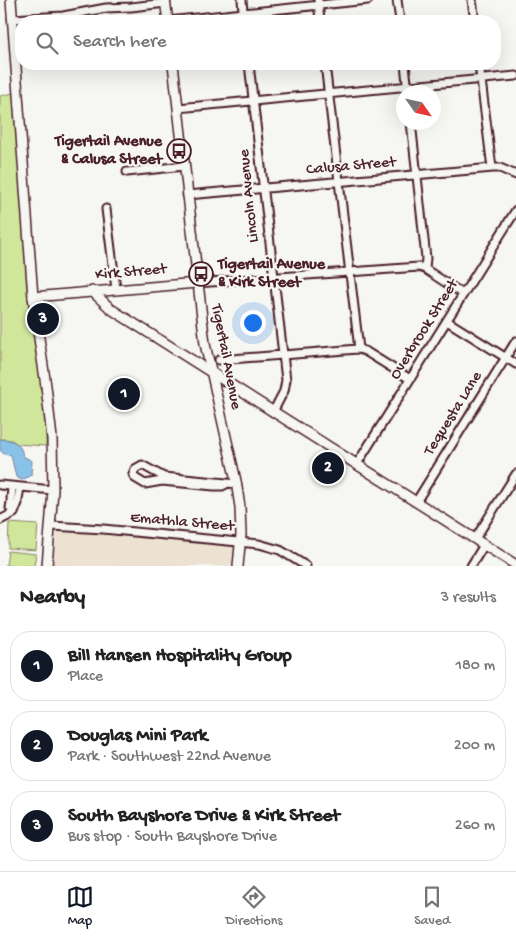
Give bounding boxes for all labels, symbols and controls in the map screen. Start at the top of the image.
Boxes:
search box [15,15,501,70]
icon: search [33,29,61,57]
text: Search here [73,31,167,54]
north arrow [396,85,441,130]
place label: Tigertail Avenue & Calusa Street [53,133,163,170]
bus stop icon: Tigertail Avenue & Calusa Street [166,138,192,164]
street label: Lincoln Avenue [236,148,264,244]
street label: Calusa Street [305,153,398,180]
place label: Tigertail Avenue & Kirk Street [216,256,326,293]
street label: Kirk Street [95,260,169,286]
bus stop icon: Tigertail Avenue & Kirk Street [188,261,214,287]
street label: Overbrook Street [386,275,464,384]
pin: 3 [27,300,59,338]
street label: Tigertail Avenue [205,302,245,412]
your location [240,310,266,336]
street label: Tequesta Lane [420,368,488,460]
pin: 1 [108,375,140,413]
pin: 2 [312,449,344,487]
street label: Emathla Street [129,509,236,537]
text: Nearby [20,586,85,611]
text: 3 results [441,589,496,608]
text: Bill Hansen Hospitality Group [68,645,292,668]
text: 1 [34,657,40,676]
text: 180 m [456,657,495,676]
text: Place [68,668,103,687]
text: Douglas Mini Park [68,725,207,748]
text: 2 [33,737,41,756]
text: 200 m [454,737,495,756]
text: Park · Southwest 22nd Avenue [68,748,271,767]
text: South Bayshore Drive & Kirk Street [68,805,340,828]
text: 3 [33,817,41,836]
text: 260 m [455,817,495,836]
text: Bus stop · South Bayshore Drive [68,828,277,847]
tab: Map [66,883,94,930]
tab: Directions [226,883,283,930]
tab: Saved [414,883,450,930]

